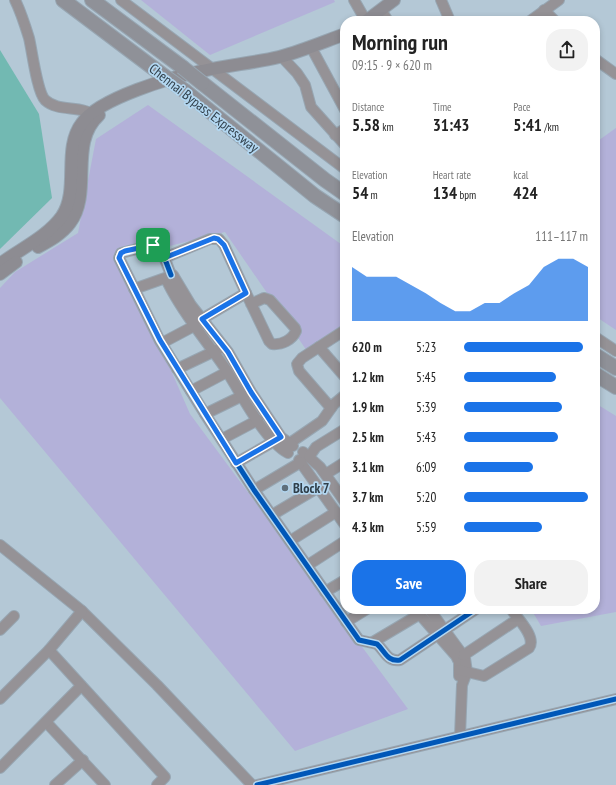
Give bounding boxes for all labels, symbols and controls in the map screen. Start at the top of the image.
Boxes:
text: Morning run [352,28,448,56]
button: share [546,29,588,71]
text: 09:15 · 9 × 620 m [352,57,432,74]
street label: Chennai Bypass Expressway [146,60,263,157]
text: Distance [352,100,384,114]
text: Time [433,100,452,114]
text: Pace [513,100,531,114]
text: 5.58 [352,114,380,136]
text: 31:43 [433,114,469,136]
text: 5:41 [513,114,542,136]
text: km [380,120,394,134]
text: /km [542,120,559,134]
text: Elevation [352,168,387,182]
text: Heart rate [433,168,471,182]
text: kcal [513,168,528,182]
text: 54 [352,182,368,204]
text: 134 [433,182,457,204]
text: 424 [513,182,538,204]
text: m [368,188,378,202]
text: bpm [457,188,476,202]
pin [136,228,170,262]
text: Elevation [352,228,394,245]
text: 111–117 m [535,228,588,245]
icon: arrive [142,234,164,256]
text: 620 m [352,339,382,356]
text: 5:23 [416,339,436,356]
text: 1.2 km [352,369,384,386]
text: 5:45 [416,369,436,386]
text: 1.9 km [352,399,384,416]
text: 5:39 [416,399,436,416]
text: 2.5 km [352,429,384,446]
text: 5:43 [416,429,436,446]
text: 3.1 km [352,459,384,476]
text: 6:09 [416,459,436,476]
place label: Block 7 [293,479,330,497]
marker: Block 7 [280,483,290,493]
text: 3.7 km [352,489,383,506]
text: 5:20 [416,489,436,506]
text: 4.3 km [352,519,384,536]
text: 5:59 [416,519,436,536]
button: Save [352,560,466,606]
button: Share [474,560,588,606]

